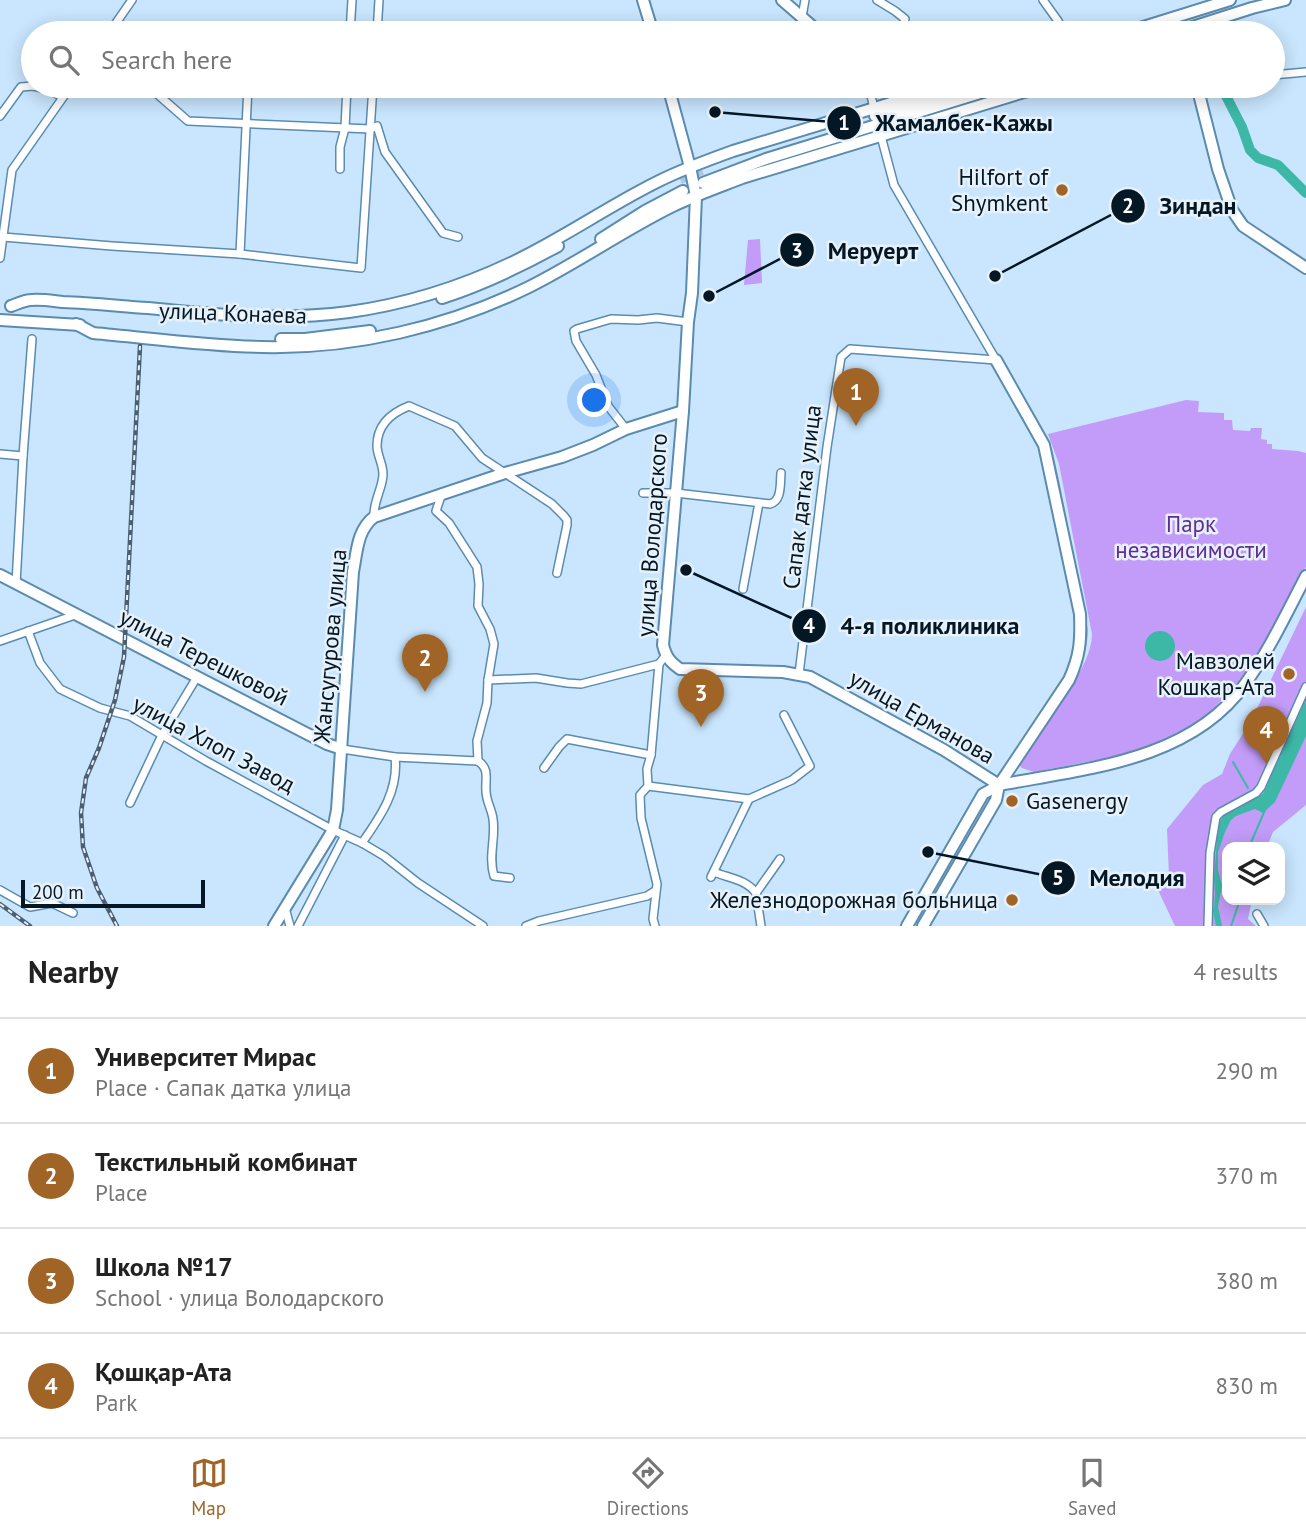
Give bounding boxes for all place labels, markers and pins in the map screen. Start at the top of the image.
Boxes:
callout: Жамалбек-Кажы [826,100,1067,145]
place label: Hilfort of Shymkent [951,162,1050,217]
marker: Hilfort of Shymkent [1054,182,1070,198]
callout: Зиндан [1111,183,1251,228]
callout: Меруерт [779,228,933,273]
pin: 1 [833,368,879,426]
callout: 4-я поликлиника [792,603,1034,648]
pin: 2 [402,634,448,692]
place label: Мавзолей Кошкар-Ата [1158,646,1275,701]
marker: Мавзолей Кошкар-Ата [1281,666,1297,682]
pin: 3 [678,669,724,727]
pin: 4 [1243,706,1289,764]
place label: Gasenergy [1026,786,1128,815]
marker: Gasenergy [1004,793,1020,809]
callout: Мелодия [1040,855,1199,900]
place label: Железнодорожная больница [709,885,998,914]
marker: Железнодорожная больница [1004,892,1020,908]

